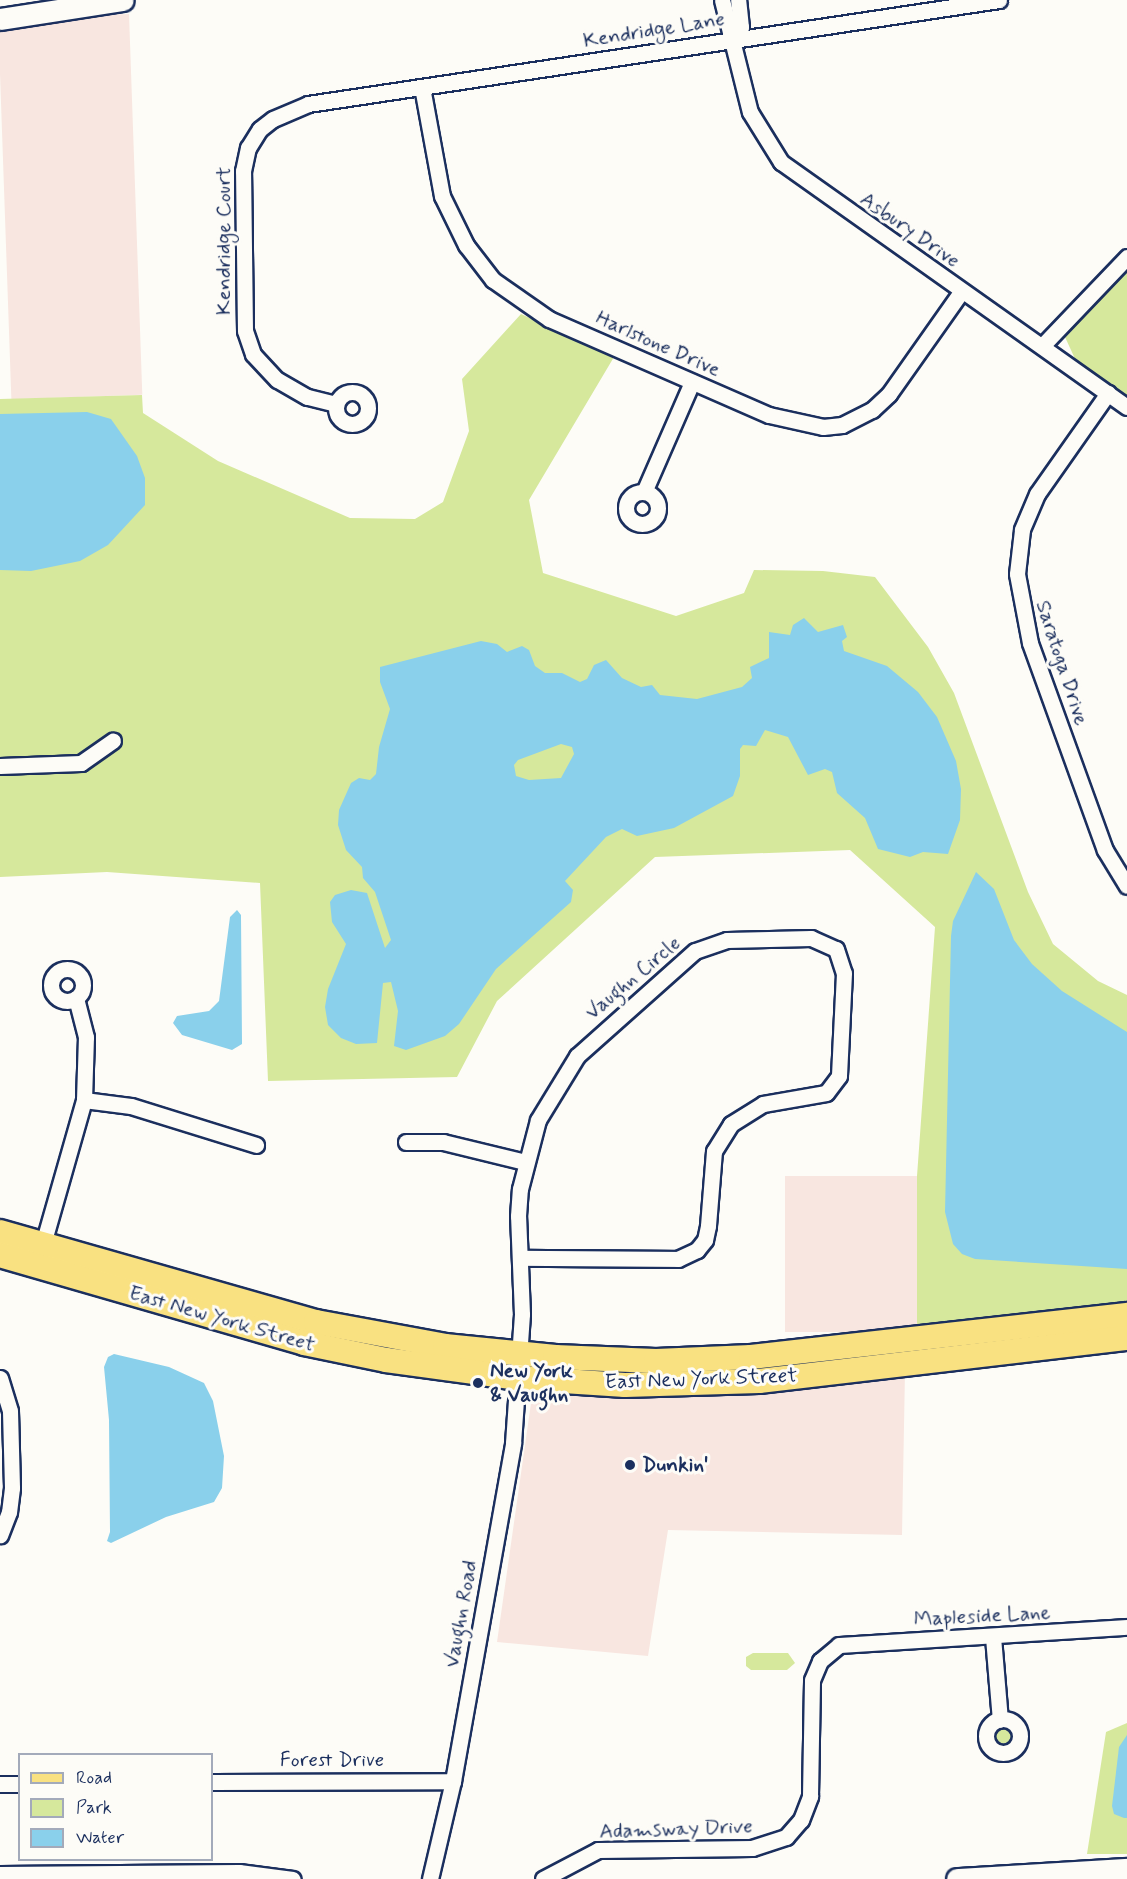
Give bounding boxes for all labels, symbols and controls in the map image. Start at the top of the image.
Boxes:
street label: Kendridge Lane [581,6,727,54]
street label: Kendridge Court [211,167,237,315]
street label: Asbury Drive [856,187,964,273]
street label: Harlstone Drive [593,306,723,382]
street label: Saratoga Drive [1030,598,1094,728]
street label: Vaughn Circle [580,930,686,1026]
street label: East New York Street [126,1280,318,1358]
place label: New York & Vaughn [490,1358,574,1408]
street label: East New York Street [605,1363,797,1395]
marker: New York & Vaughn [471,1376,485,1390]
place label: Dunkin' [642,1452,709,1478]
marker: Dunkin' [623,1458,637,1472]
street label: Vaughn Road [439,1558,483,1670]
street label: Mapleside Lane [912,1600,1052,1632]
street label: Forest Drive [280,1747,384,1773]
legend [18,1753,213,1861]
text: Road [76,1766,112,1790]
text: Park [76,1796,112,1820]
street label: Adamsway Drive [600,1814,752,1844]
text: Water [76,1826,124,1850]

